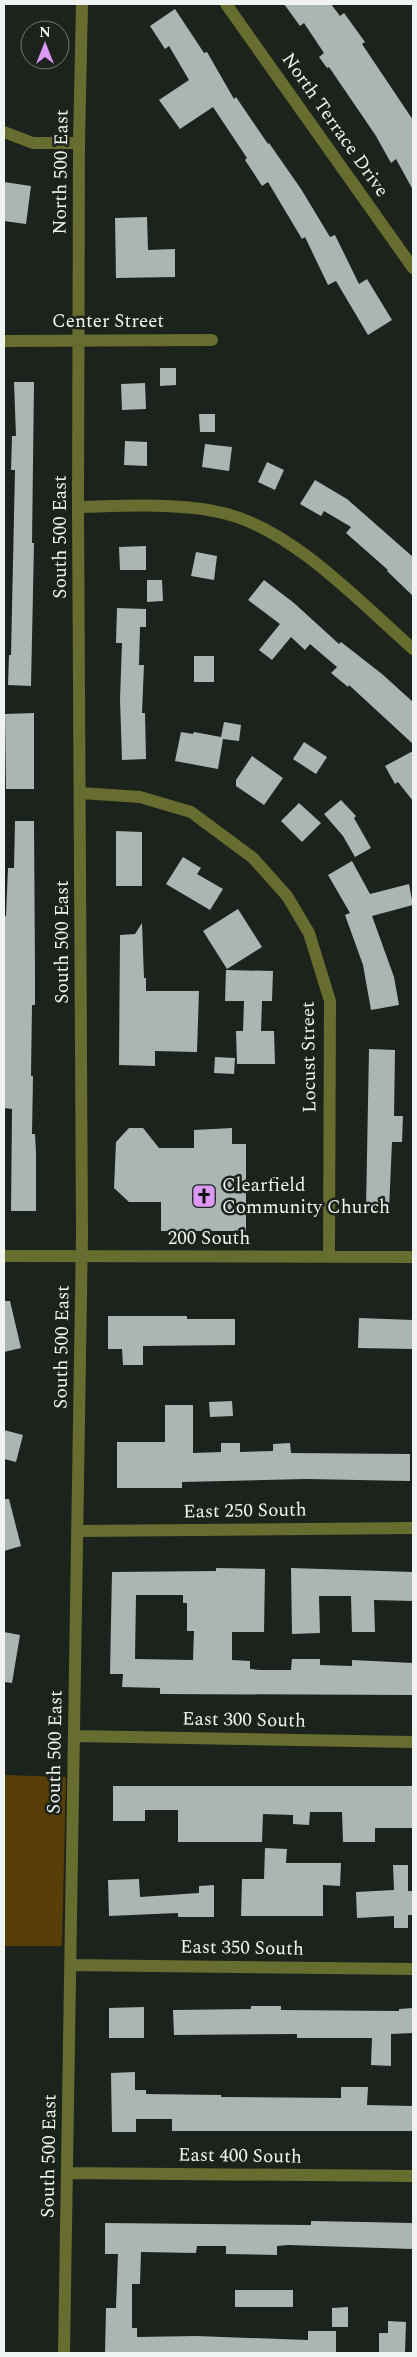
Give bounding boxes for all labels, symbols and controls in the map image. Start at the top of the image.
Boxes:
north arrow [20,20,70,70]
text: N [39,22,51,43]
street label: North Terrace Drive [274,47,396,203]
street label: North 500 East [45,109,77,235]
street label: Center Street [52,307,164,336]
street label: South 500 East [46,475,75,599]
street label: South 500 East [48,880,77,1004]
street label: Locust Street [294,1001,324,1113]
place label: Clearfield Community Church [222,1171,390,1222]
church icon: Clearfield Community Church [191,1183,217,1209]
street label: 200 South [168,1224,250,1253]
street label: South 500 East [46,1285,78,1409]
street label: East 250 South [183,1495,307,1527]
street label: South 500 East [39,1690,71,1814]
street label: East 300 South [182,1704,306,1736]
street label: East 350 South [180,1932,304,1964]
street label: South 500 East [33,2094,65,2218]
street label: East 400 South [178,2140,302,2172]

